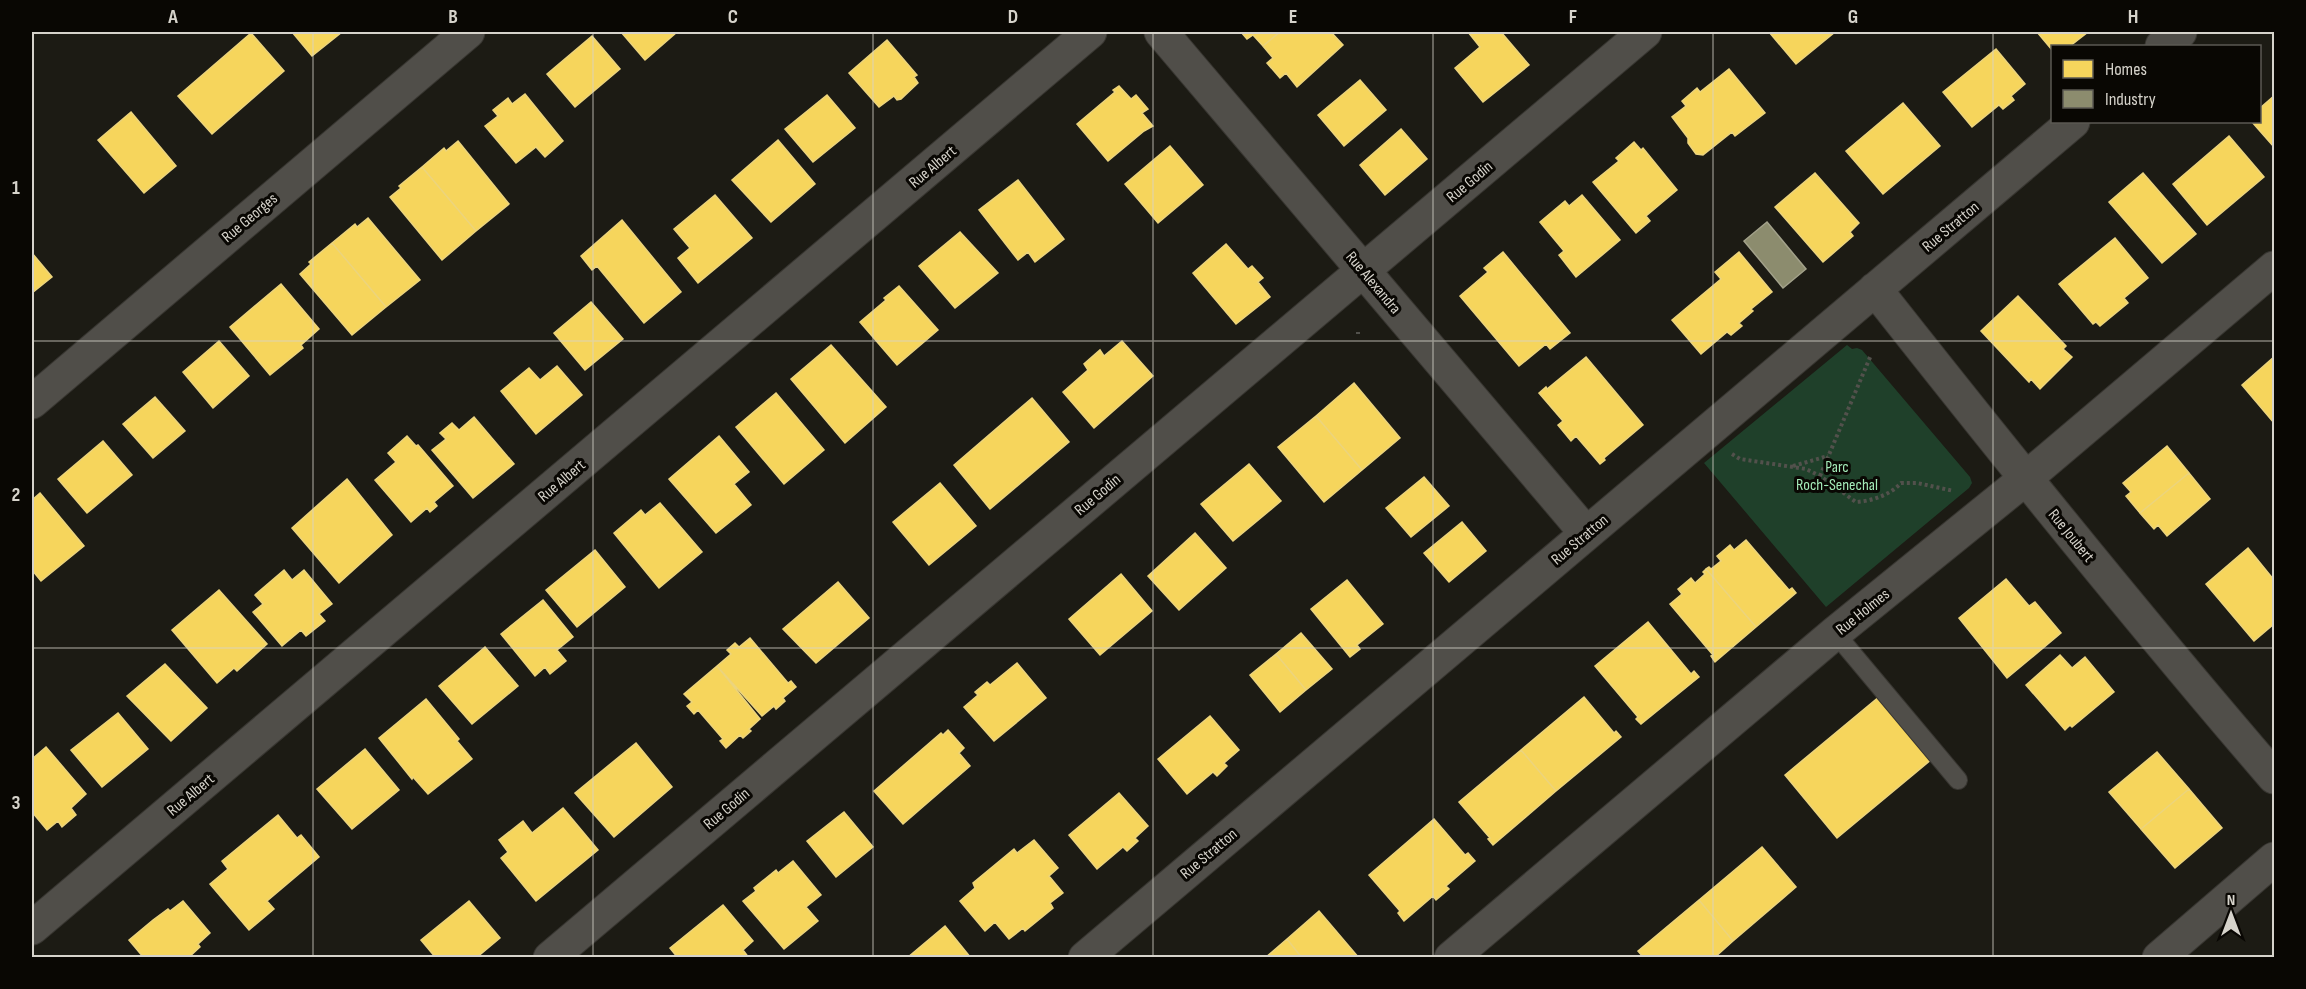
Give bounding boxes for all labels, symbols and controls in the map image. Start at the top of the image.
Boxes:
text: A [167,5,178,29]
text: B [448,5,458,29]
text: C [728,5,738,29]
text: D [1008,5,1018,29]
text: E [1289,5,1297,29]
text: F [1569,5,1577,29]
text: G [1848,5,1858,29]
text: H [2128,5,2138,29]
legend [2051,45,2261,123]
text: Homes [2105,59,2147,80]
text: Industry [2105,89,2156,110]
street label: Rue Albert [905,142,961,192]
street label: Rue Godin [1443,157,1497,207]
text: 1 [12,176,20,200]
street label: Rue Georges [218,189,282,247]
street label: Rue Stratton [1919,198,1983,256]
street label: Rue Alexandra [1341,248,1404,318]
street label: Rue Albert [534,456,590,506]
park label: Parc Roch-Senechal [1796,458,1878,495]
street label: Rue Godin [1071,470,1125,520]
text: 2 [12,483,20,507]
street label: Rue Joubert [2044,506,2098,566]
street label: Rue Stratton [1548,511,1612,569]
street label: Rue Holmes [1832,585,1894,639]
street label: Rue Albert [163,770,219,820]
street label: Rue Godin [700,784,754,834]
text: 3 [12,791,21,815]
street label: Rue Stratton [1177,825,1241,883]
north arrow [2201,884,2261,944]
text: N [2227,891,2235,910]

